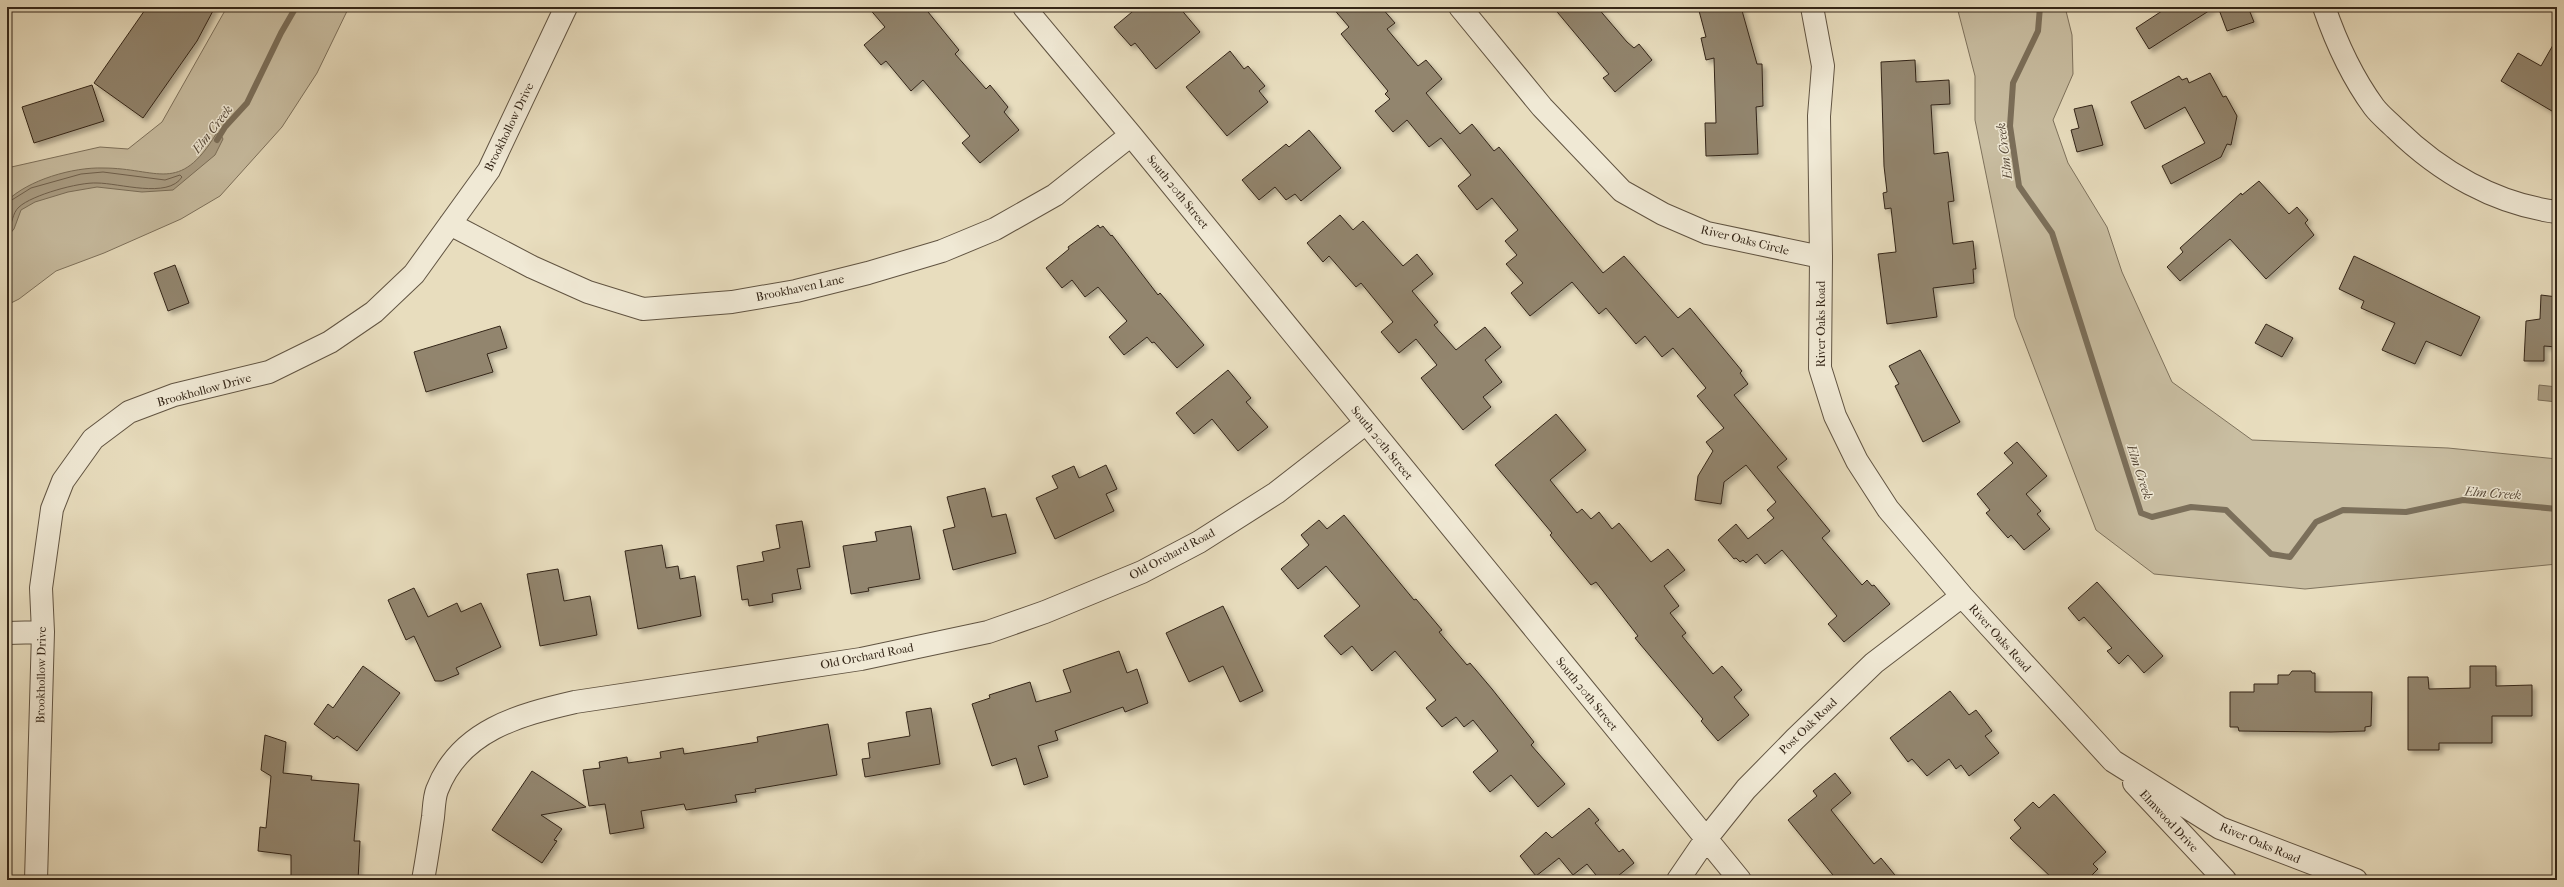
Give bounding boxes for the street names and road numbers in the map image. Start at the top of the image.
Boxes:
street label: Brookhollow Drive [481,80,537,174]
street label: South 20th Street [1144,152,1212,232]
street label: River Oaks Circle [1699,222,1791,258]
street label: Brookhaven Lane [754,272,846,304]
street label: River Oaks Road [1814,280,1828,367]
street label: Brookhollow Drive [155,371,253,409]
street label: South 20th Street [1348,403,1416,483]
street label: Old Orchard Road [1127,525,1218,582]
street label: River Oaks Road [1966,601,2034,675]
street label: Brookhollow Drive [33,626,49,724]
street label: Old Orchard Road [819,640,915,672]
street label: South 20th Street [1553,654,1621,734]
street label: Post Oak Road [1776,695,1840,757]
street label: Elmwood Drive [2137,787,2201,855]
street label: River Oaks Road [2218,820,2303,866]

